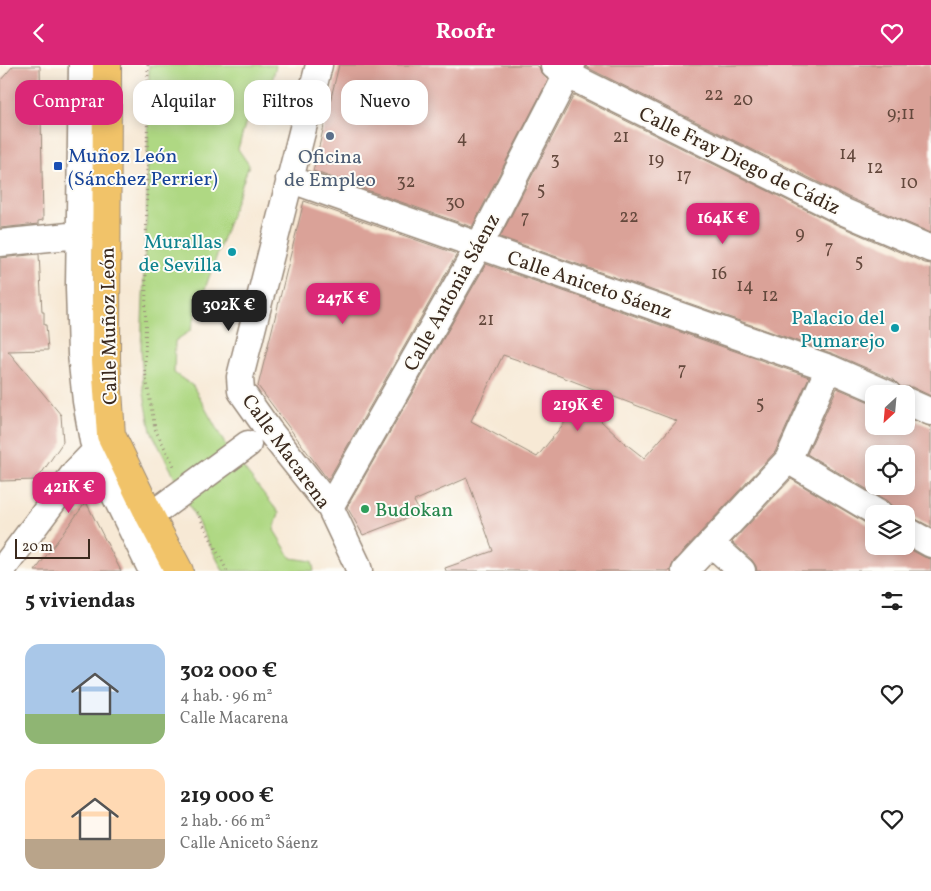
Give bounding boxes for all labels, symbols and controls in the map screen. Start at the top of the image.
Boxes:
text: Roofr [436,17,495,48]
icon: back [25,19,53,47]
icon: heart [878,19,906,47]
chip: Comprar [15,80,123,125]
chip: Alquilar [133,80,234,125]
chip: Filtros [244,80,331,125]
chip: Nuevo [341,80,428,125]
house number: 22 [704,83,724,108]
house number: 20 [733,88,753,113]
street label: Calle Fray Diego de Cádiz [634,101,845,223]
house number: 9;11 [887,102,915,127]
house number: 21 [613,125,629,150]
house number: 4 [457,126,467,151]
marker: Oficina de Empleo [324,130,336,142]
house number: 14 [839,142,857,167]
place label: Muñoz León (Sánchez Perrier) [68,143,218,194]
place label: Oficina de Empleo [284,144,376,195]
house number: 3 [550,148,560,173]
house number: 19 [648,148,664,173]
house number: 12 [867,156,883,181]
marker: Muñoz León (Sánchez Perrier) [52,160,64,172]
house number: 17 [676,164,692,189]
house number: 32 [397,170,415,195]
house number: 10 [900,171,918,196]
house number: 5 [537,178,545,203]
house number: 30 [445,191,465,216]
pin: 164K € [682,203,764,245]
house number: 22 [619,205,639,230]
house number: 7 [521,206,529,231]
text: 164K € [697,208,749,230]
street label: Calle Antonia Sáenz [398,209,508,377]
house number: 9 [795,222,805,247]
place label: Murallas de Sevilla [138,229,222,280]
house number: 7 [825,236,833,261]
street label: Calle Aniceto Sáenz [503,245,676,327]
marker: Murallas de Sevilla [226,246,238,258]
street label: Calle Muñoz León [95,247,125,405]
house number: 5 [855,250,863,275]
house number: 16 [711,262,727,287]
house number: 14 [736,274,754,299]
pin: 247K € [302,283,384,325]
house number: 12 [762,284,778,309]
text: 247K € [317,288,369,310]
pin: 302K € [188,289,270,332]
text: 302K € [203,295,255,317]
place label: Palacio del Pumarejo [791,305,885,356]
house number: 21 [478,308,494,333]
marker: Palacio del Pumarejo [889,322,901,334]
house number: 7 [678,358,686,383]
north arrow [865,385,915,435]
map controls [865,385,915,555]
street label: Calle Macarena [234,389,337,515]
pin: 219K € [537,389,619,432]
house number: 5 [756,392,764,417]
text: 219K € [553,395,603,417]
button: locate [865,445,915,495]
pin: 421K € [28,471,110,514]
text: 421K € [43,477,95,499]
place label: Budokan [375,497,453,525]
marker: Budokan [359,503,371,515]
button: layers [865,505,915,555]
scale bar [15,536,90,559]
text: 20 m [22,538,53,557]
text: 5 viviendas [25,587,135,616]
icon: filters [878,587,906,615]
text: 302 000 € [180,657,277,686]
icon: home [65,664,125,724]
icon: heart [878,680,906,708]
text: 4 hab. · 96 m² [180,686,272,708]
text: Calle Macarena [180,708,289,730]
text: 219 000 € [180,782,274,811]
icon: home [65,789,125,849]
icon: heart [878,805,906,833]
text: 2 hab. · 66 m² [180,811,271,833]
text: Calle Aniceto Sáenz [180,833,318,855]

